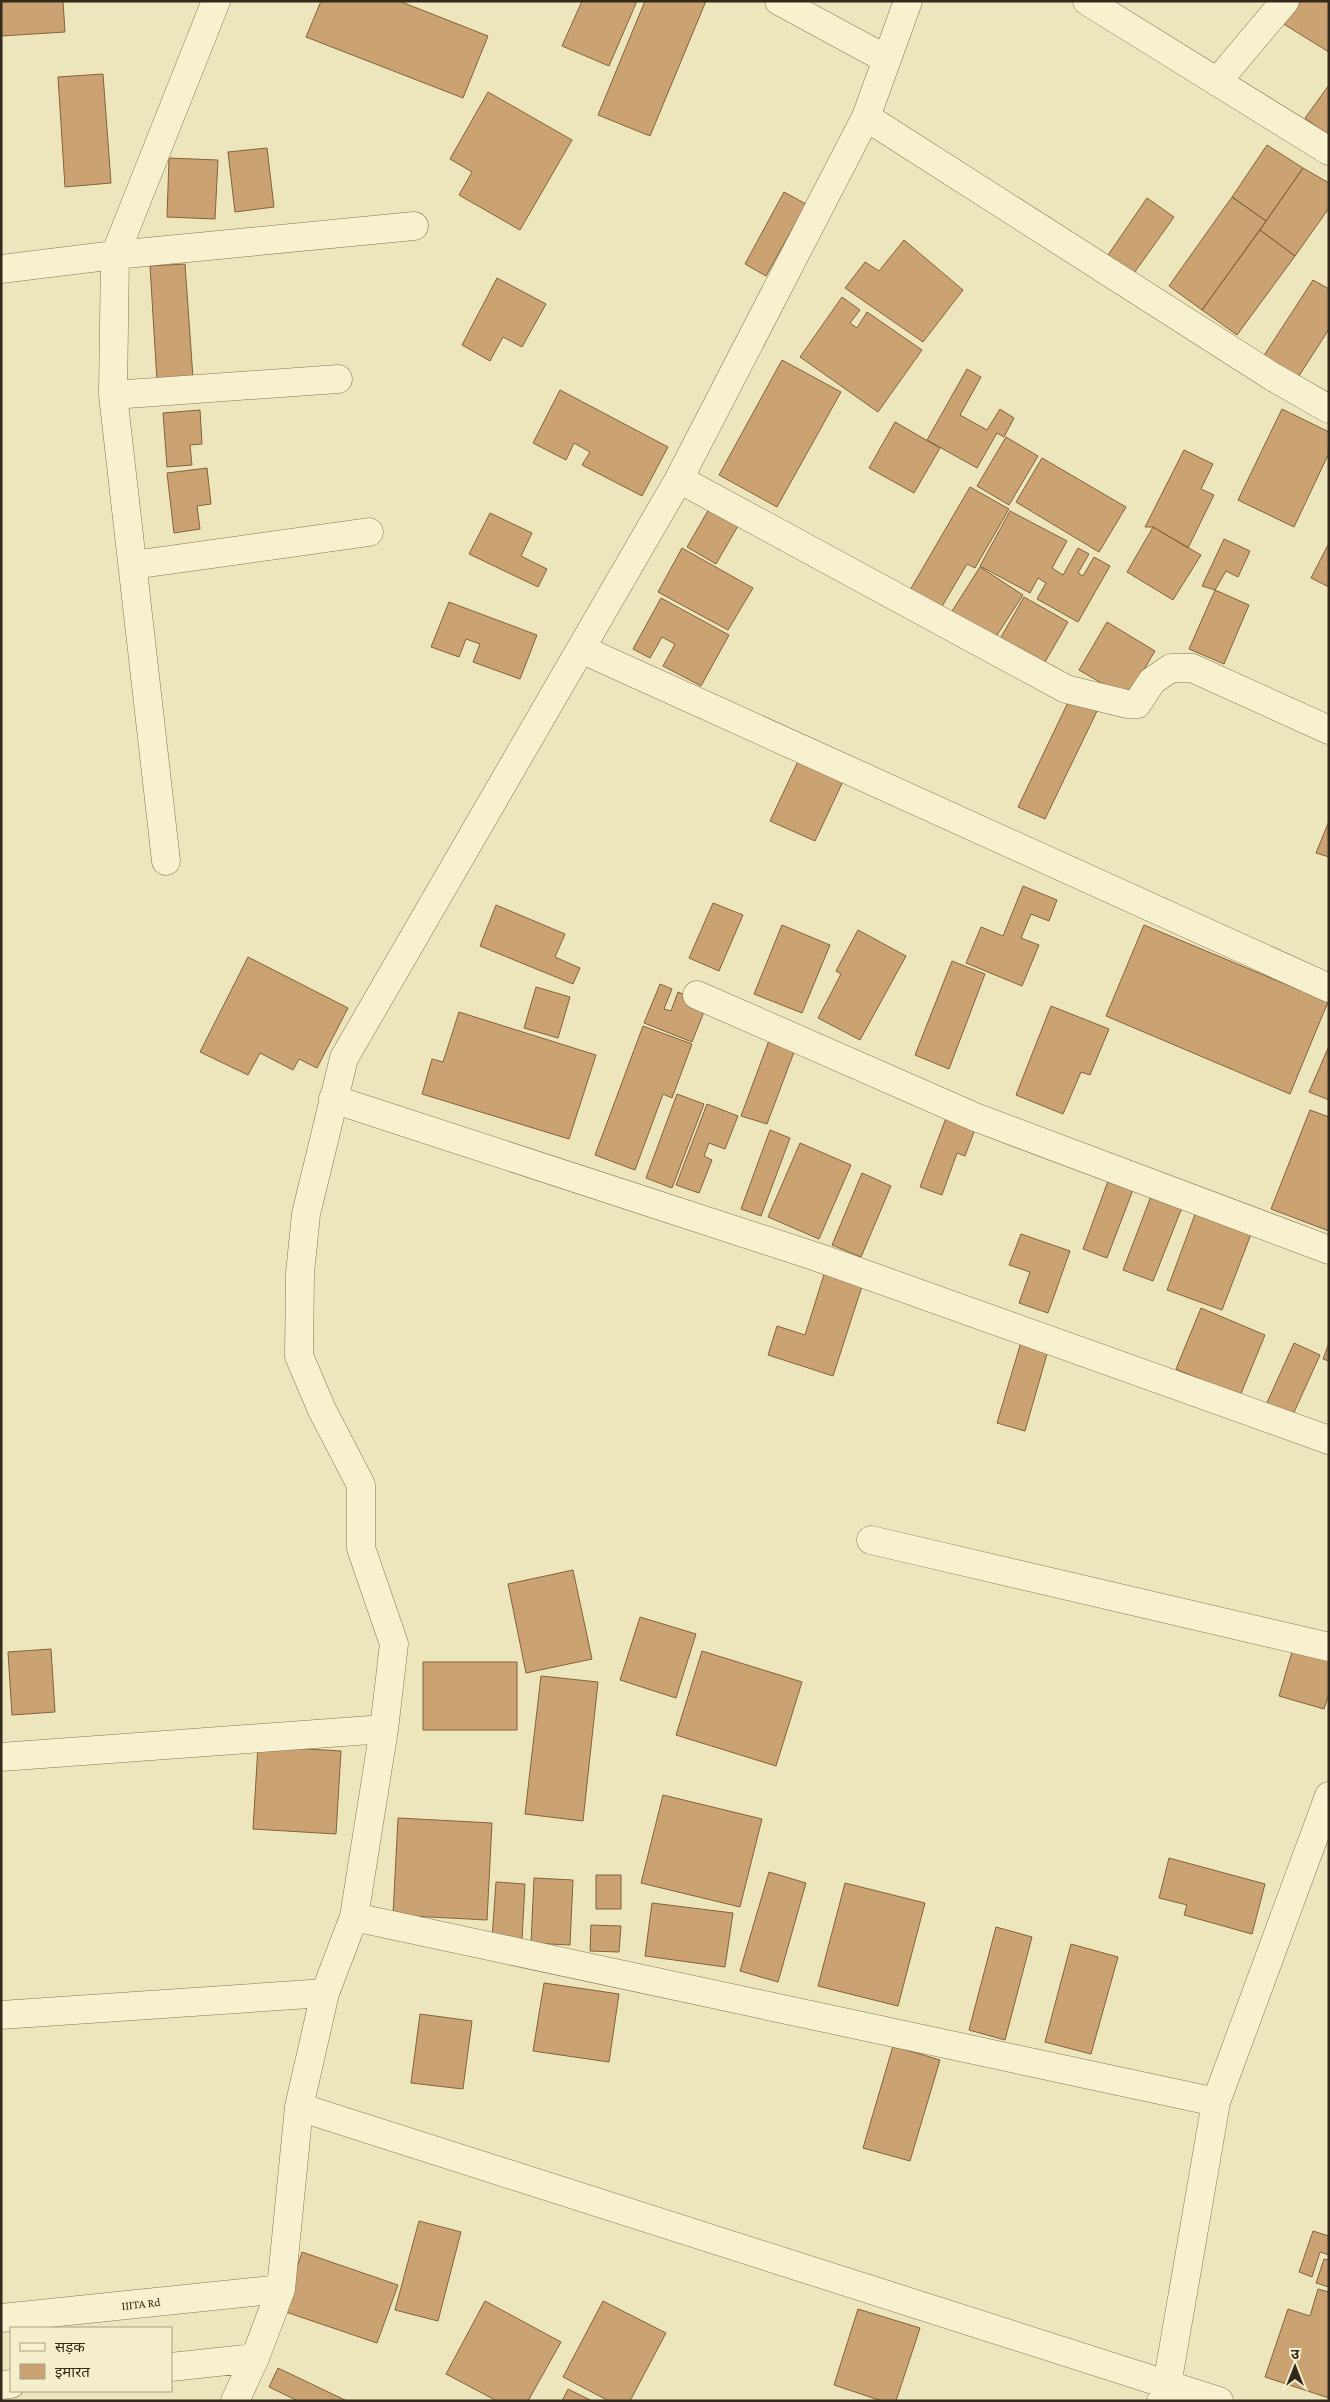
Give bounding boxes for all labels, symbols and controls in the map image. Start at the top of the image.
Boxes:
street label: IIITA Rd [121,2295,162,2313]
legend [10,2327,172,2392]
text: सड़क [55,2339,85,2355]
north arrow [1270,2342,1320,2392]
text: उ [1291,2346,1300,2362]
text: इमारत [55,2364,90,2380]

